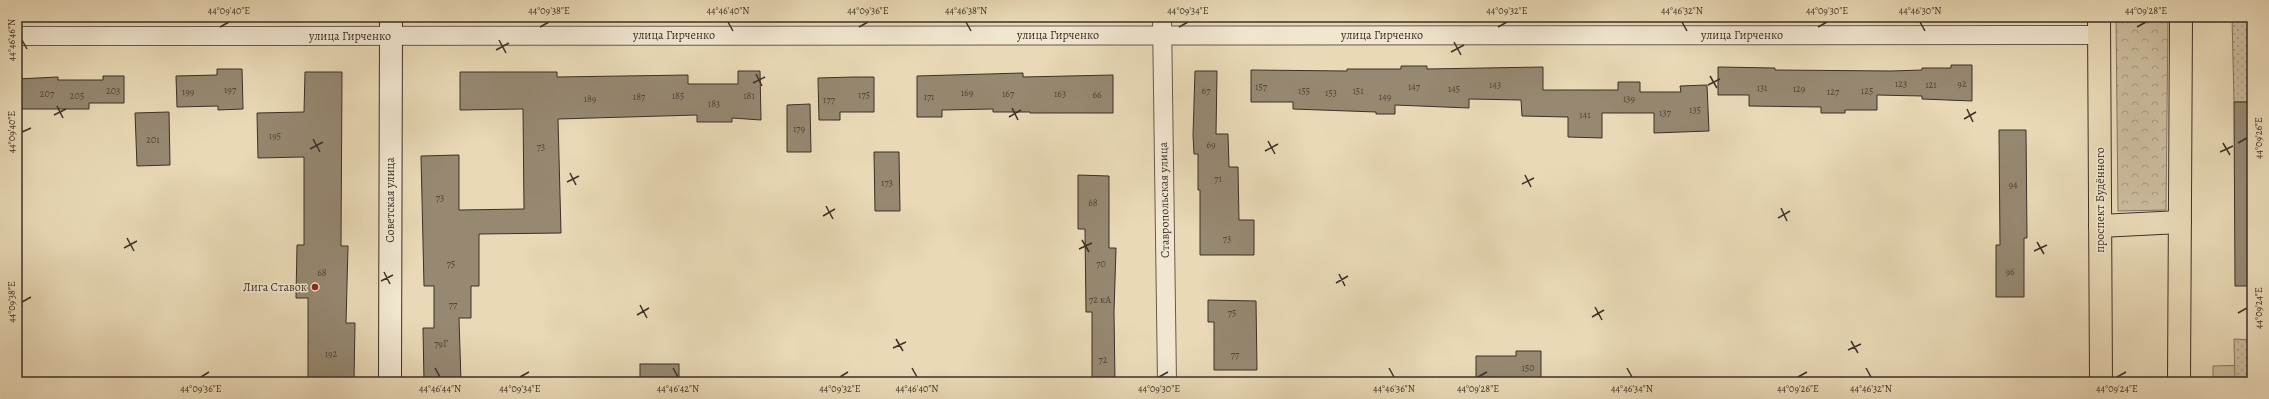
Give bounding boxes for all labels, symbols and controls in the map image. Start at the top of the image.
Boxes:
text: 44°09'40"E [208,4,250,17]
text: 44°09'38"E [528,4,570,17]
text: 44°46'40"N [706,4,750,17]
text: 44°09'36"E [847,4,889,17]
text: 44°46'38"N [945,4,987,17]
text: 44°09'34"E [1167,4,1209,17]
text: 44°09'32"E [1486,4,1528,17]
text: 44°46'32"N [1661,4,1703,17]
text: 44°09'30"E [1806,4,1848,17]
text: 44°46'30"N [1899,4,1941,17]
text: 44°09'28"E [2125,4,2167,17]
text: 44°46'46"N [5,19,18,61]
street label: улица Гирченко [632,27,715,43]
street label: улица Гирченко [1016,27,1099,43]
street label: улица Гирченко [1340,27,1423,43]
street label: улица Гирченко [1700,27,1783,43]
street label: улица Гирченко [308,28,391,44]
house number: 123 [1895,77,1907,90]
house number: 92 [1957,77,1967,90]
house number: 143 [1489,78,1501,91]
house number: 121 [1925,78,1937,91]
house number: 157 [1255,80,1268,93]
house number: 147 [1408,80,1421,93]
house number: 131 [1757,81,1768,94]
house number: 145 [1448,82,1460,95]
house number: 129 [1793,82,1806,95]
house number: 197 [224,83,237,96]
house number: 203 [106,84,120,97]
house number: 67 [1202,84,1211,97]
house number: 155 [1298,84,1310,97]
house number: 151 [1352,84,1364,97]
house number: 125 [1861,84,1873,97]
house number: 199 [182,85,195,98]
house number: 127 [1827,85,1840,98]
house number: 169 [961,86,974,99]
house number: 153 [1325,86,1337,99]
house number: 207 [40,87,55,100]
house number: 167 [1002,87,1015,100]
house number: 163 [1054,87,1066,100]
house number: 175 [858,88,870,101]
house number: 66 [1092,88,1102,101]
house number: 205 [70,89,84,102]
house number: 185 [672,89,684,102]
house number: 181 [743,89,755,102]
house number: 187 [633,90,646,103]
house number: 171 [923,90,935,103]
house number: 149 [1379,90,1392,103]
house number: 189 [584,92,597,105]
house number: 139 [1623,92,1636,105]
house number: 177 [823,93,836,106]
house number: 183 [708,97,720,110]
house number: 135 [1689,103,1701,116]
house number: 137 [1659,106,1672,119]
house number: 141 [1579,108,1591,121]
text: 44°09'40"E [5,111,18,153]
text: 44°09'26"E [2252,117,2265,159]
house number: 179 [793,122,806,135]
house number: 195 [269,129,281,142]
house number: 201 [146,133,160,146]
house number: 69 [1206,138,1216,151]
house number: 73 [537,140,545,153]
street label: Ставропольская улица [1155,141,1173,258]
street label: проспект Будённого [2092,147,2108,253]
street label: Советская улица [382,157,398,243]
house number: 71 [1214,172,1222,185]
house number: 173 [881,176,893,189]
house number: 94 [2008,178,2018,191]
house number: 73 [436,191,444,204]
house number: 68 [1088,196,1098,209]
house number: 73 [1223,232,1231,245]
house number: 75 [447,257,455,270]
house number: 70 [1096,257,1106,270]
house number: 96 [2005,265,2015,278]
house number: 68 [317,266,327,279]
place label: Лига Ставок [243,279,307,295]
text: 44°09'38"E [5,281,18,323]
marker: Лига Ставок [310,282,320,292]
text: 44°09'24"E [2252,287,2265,329]
house number: 72 кА [1089,293,1111,306]
house number: 77 [449,298,458,311]
house number: 75 [1228,306,1236,319]
house number: 79Г [434,337,448,350]
house number: 192 [325,347,338,360]
house number: 77 [1231,348,1240,361]
house number: 72 [1099,353,1108,366]
house number: 150 [1521,361,1535,374]
text: 44°09'36"E [180,382,222,395]
text: 44°46'44"N [419,382,461,395]
text: 44°09'34"E [499,382,541,395]
text: 44°46'42"N [657,382,699,395]
text: 44°09'32"E [819,382,861,395]
text: 44°46'40"N [895,382,939,395]
text: 44°09'30"E [1138,382,1180,395]
text: 44°46'36"N [1373,382,1415,395]
text: 44°09'28"E [1457,382,1499,395]
text: 44°46'34"N [1611,382,1653,395]
text: 44°09'26"E [1777,382,1819,395]
text: 44°46'32"N [1850,382,1892,395]
text: 44°09'24"E [2096,382,2138,395]

